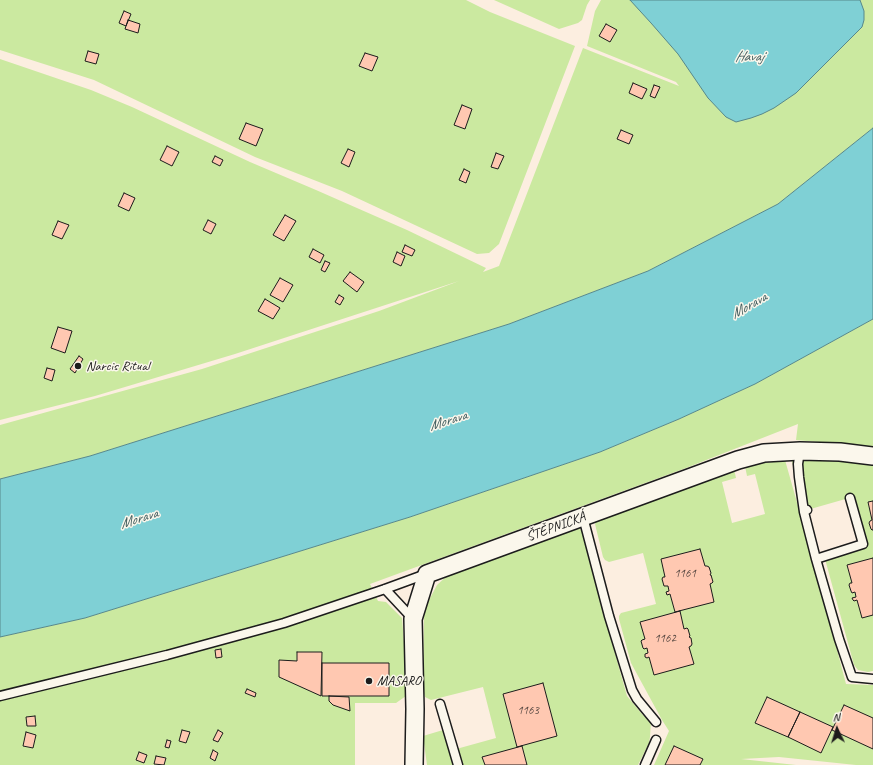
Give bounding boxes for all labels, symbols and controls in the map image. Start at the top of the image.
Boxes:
water label: Havaj [735,48,763,66]
water label: Morava [728,289,770,323]
place label: Narcis Ritual [86,358,149,374]
marker: Narcis Ritual [73,361,83,371]
water label: Morava [427,406,469,436]
water label: Morava [118,504,160,534]
street label: ŠTĚPNICKÁ [524,509,588,545]
house number: 1161 [674,567,696,581]
house number: 1162 [654,632,676,646]
place label: MASARO [377,673,421,689]
marker: MASARO [364,676,374,686]
house number: 1163 [517,704,539,718]
north arrow [817,709,857,749]
text: N [832,710,840,724]

